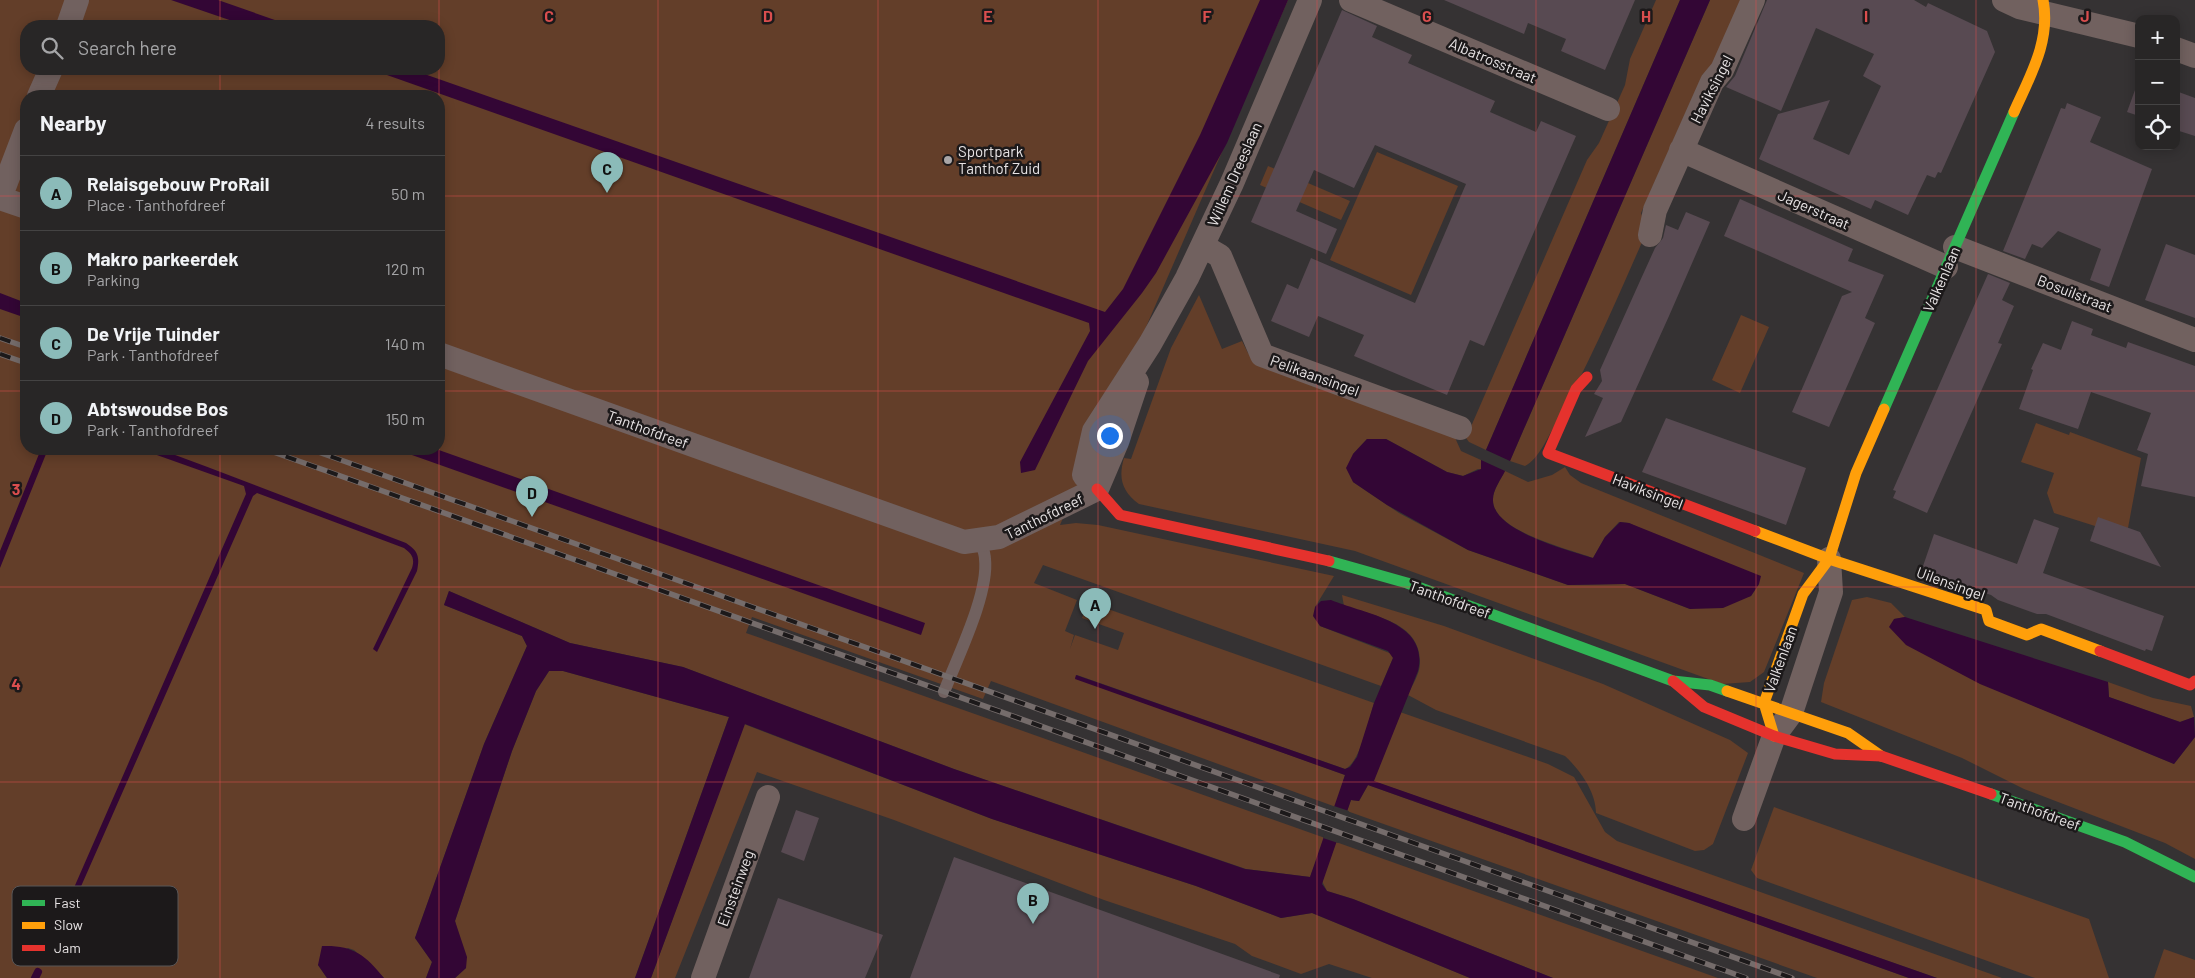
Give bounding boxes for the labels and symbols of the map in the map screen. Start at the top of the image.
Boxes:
text: C [544,6,554,25]
text: D [763,6,773,25]
text: E [983,6,993,25]
text: F [1203,6,1212,25]
text: G [1422,6,1432,25]
text: H [1641,6,1651,25]
text: I [1864,6,1868,25]
text: J [2080,6,2090,25]
street label: Albatrosstraat [1447,34,1539,86]
street label: Haviksingel [1686,52,1736,126]
street label: Willem Dreeslaan [1203,119,1265,229]
place label: Sportpark Tanthof Zuid [958,142,1040,177]
pin: C [591,152,623,193]
marker: Sportpark Tanthof Zuid [942,154,954,166]
street label: Jagerstraat [1775,185,1853,233]
street label: Valkenlaan [1919,244,1963,314]
street label: Bosuilstraat [2035,270,2115,316]
street label: Pelikaansingel [1268,351,1362,399]
street label: Tanthofdreef [605,406,691,452]
your location [1097,423,1123,449]
street label: Haviksingel [1610,469,1686,513]
pin: D [516,476,548,517]
text: 3 [12,479,20,498]
street label: Tanthofdreef [1002,489,1086,543]
street label: Uilensingel [1914,562,1988,604]
street label: Tanthofdreef [1407,576,1493,622]
pin: A [1079,588,1111,629]
street label: Valkenlaan [1760,623,1800,695]
text: 4 [11,674,21,693]
street label: Tanthofdreef [1997,788,2083,834]
street label: Einsteinweg [713,847,757,929]
pin: B [1017,883,1049,924]
legend [12,886,178,966]
text: Fast [54,894,80,911]
text: Slow [54,916,83,933]
text: Jam [54,939,81,956]

